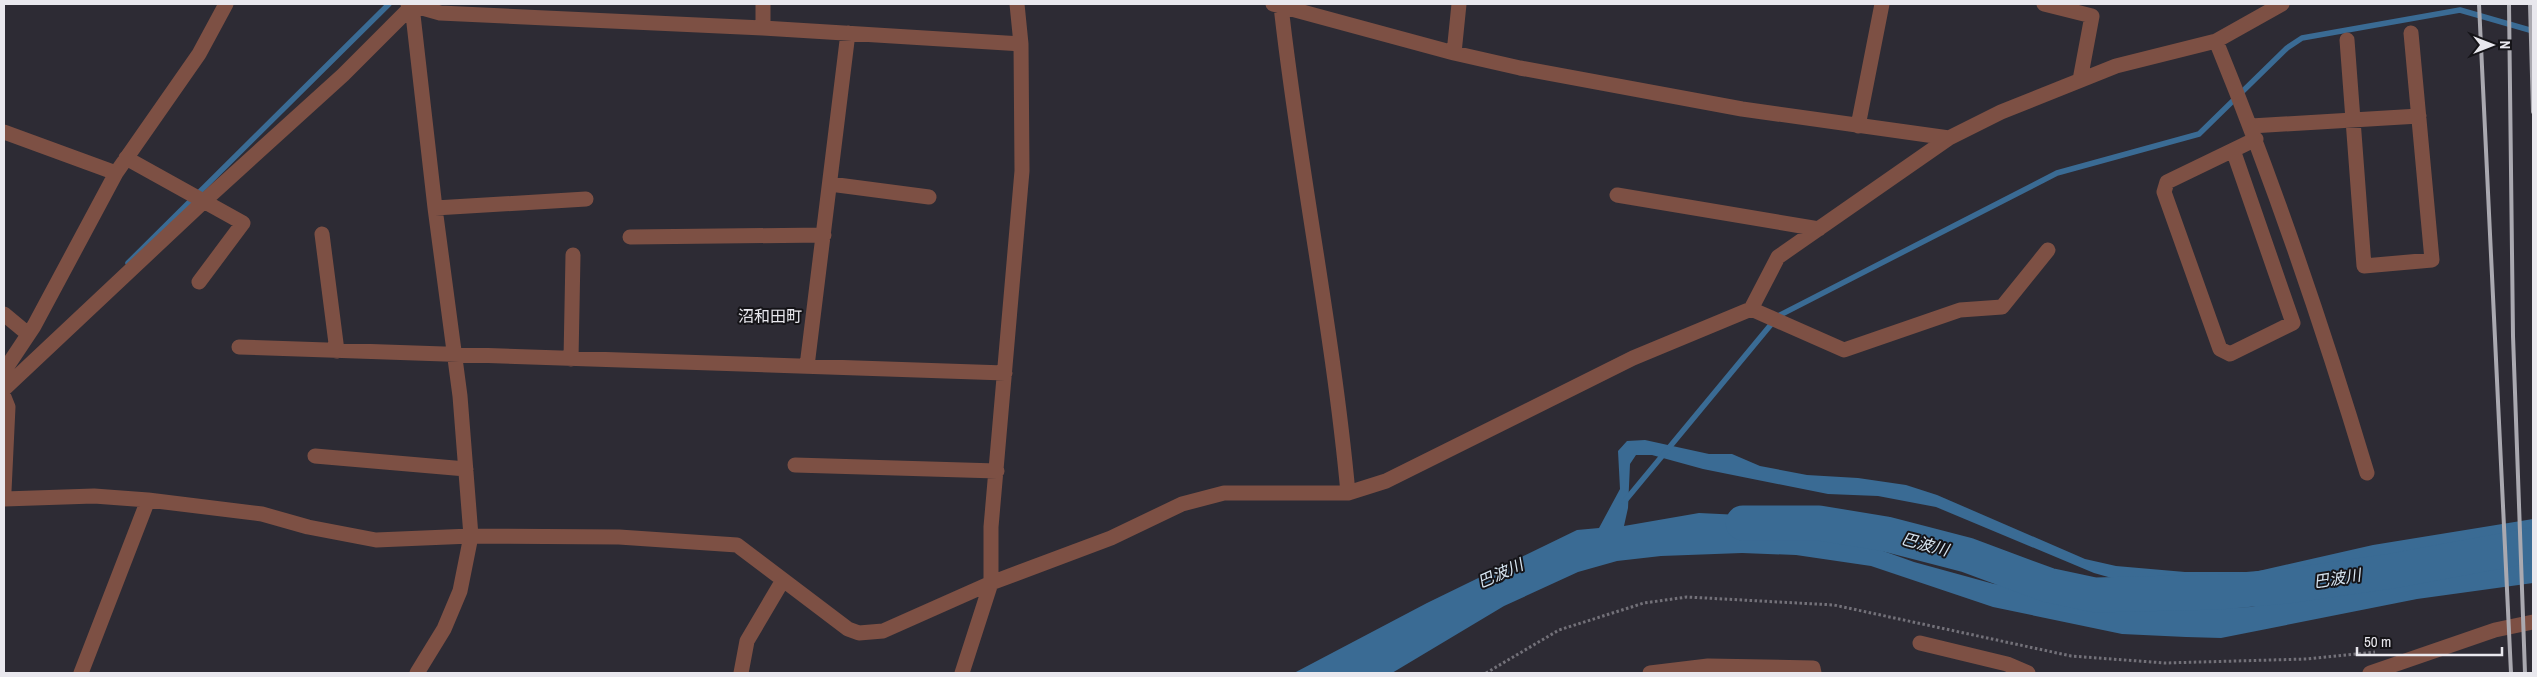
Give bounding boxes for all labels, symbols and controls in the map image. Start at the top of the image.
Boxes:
north arrow [2467,20,2517,70]
text: N [2496,41,2514,49]
district label: 沼和田町 [738,305,802,327]
water label: 巴波川 [1899,527,1953,561]
water label: 巴波川 [1474,552,1528,593]
water label: 巴波川 [2312,563,2364,593]
scale bar [2357,624,2502,656]
text: 50 m [2364,631,2391,652]

